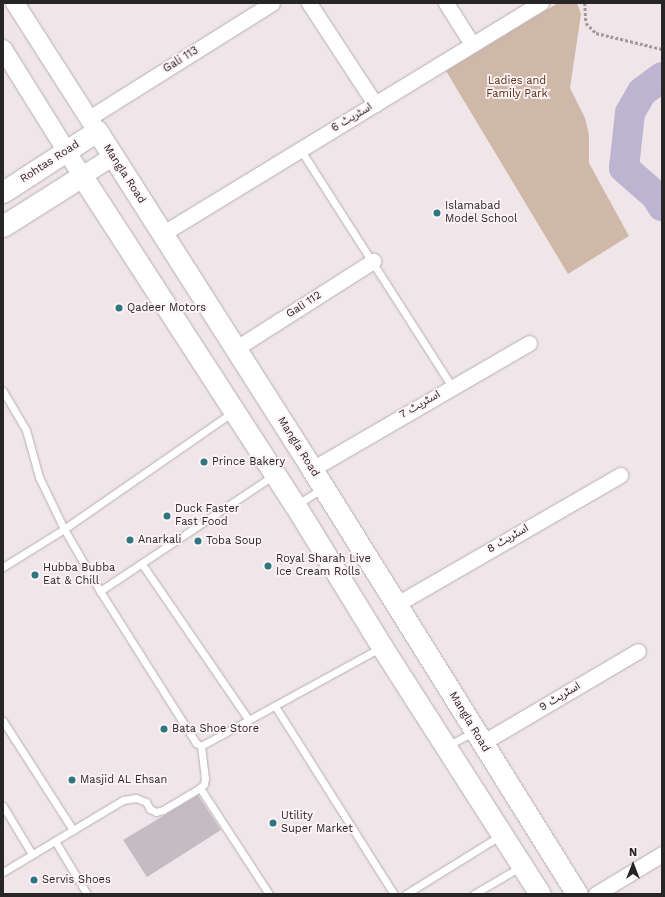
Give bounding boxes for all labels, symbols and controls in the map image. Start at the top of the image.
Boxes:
street label: Gali 113 [161,44,201,76]
park label: Ladies and Family Park [486,75,548,101]
street label: اسٹریٹ 6 [329,101,375,135]
street label: Rohtas Road [18,138,82,186]
street label: Mangla Road [100,142,148,206]
place label: Islamabad Model School [445,200,518,226]
marker: Islamabad Model School [432,208,442,218]
street label: Gali 112 [284,289,324,321]
place label: Qadeer Motors [127,301,206,315]
marker: Qadeer Motors [114,303,124,313]
street label: اسٹریٹ 7 [397,388,443,422]
street label: Mangla Road [274,414,322,480]
place label: Prince Bakery [212,455,285,469]
marker: Prince Bakery [199,457,209,467]
place label: Duck Faster Fast Food [175,503,239,529]
marker: Duck Faster Fast Food [162,511,172,521]
street label: اسٹریٹ 8 [485,522,531,556]
place label: Anarkali [138,533,181,547]
place label: Toba Soup [206,534,262,548]
marker: Anarkali [125,535,135,545]
marker: Toba Soup [193,536,203,546]
place label: Royal Sharah Live Ice Cream Rolls [276,553,371,579]
marker: Royal Sharah Live Ice Cream Rolls [263,561,273,571]
place label: Hubba Bubba Eat & Chill [43,562,116,588]
marker: Hubba Bubba Eat & Chill [30,570,40,580]
street label: اسٹریٹ 9 [537,680,583,714]
street label: Mangla Road [446,689,492,755]
place label: Bata Shoe Store [172,722,259,736]
marker: Bata Shoe Store [159,724,169,734]
place label: Masjid AL Ehsan [80,773,168,787]
marker: Masjid AL Ehsan [67,775,77,785]
place label: Utility Super Market [281,810,353,836]
marker: Utility Super Market [268,818,278,828]
north arrow [613,845,653,885]
text: N [629,846,637,859]
place label: Servis Shoes [42,873,111,887]
marker: Servis Shoes [29,875,39,885]

